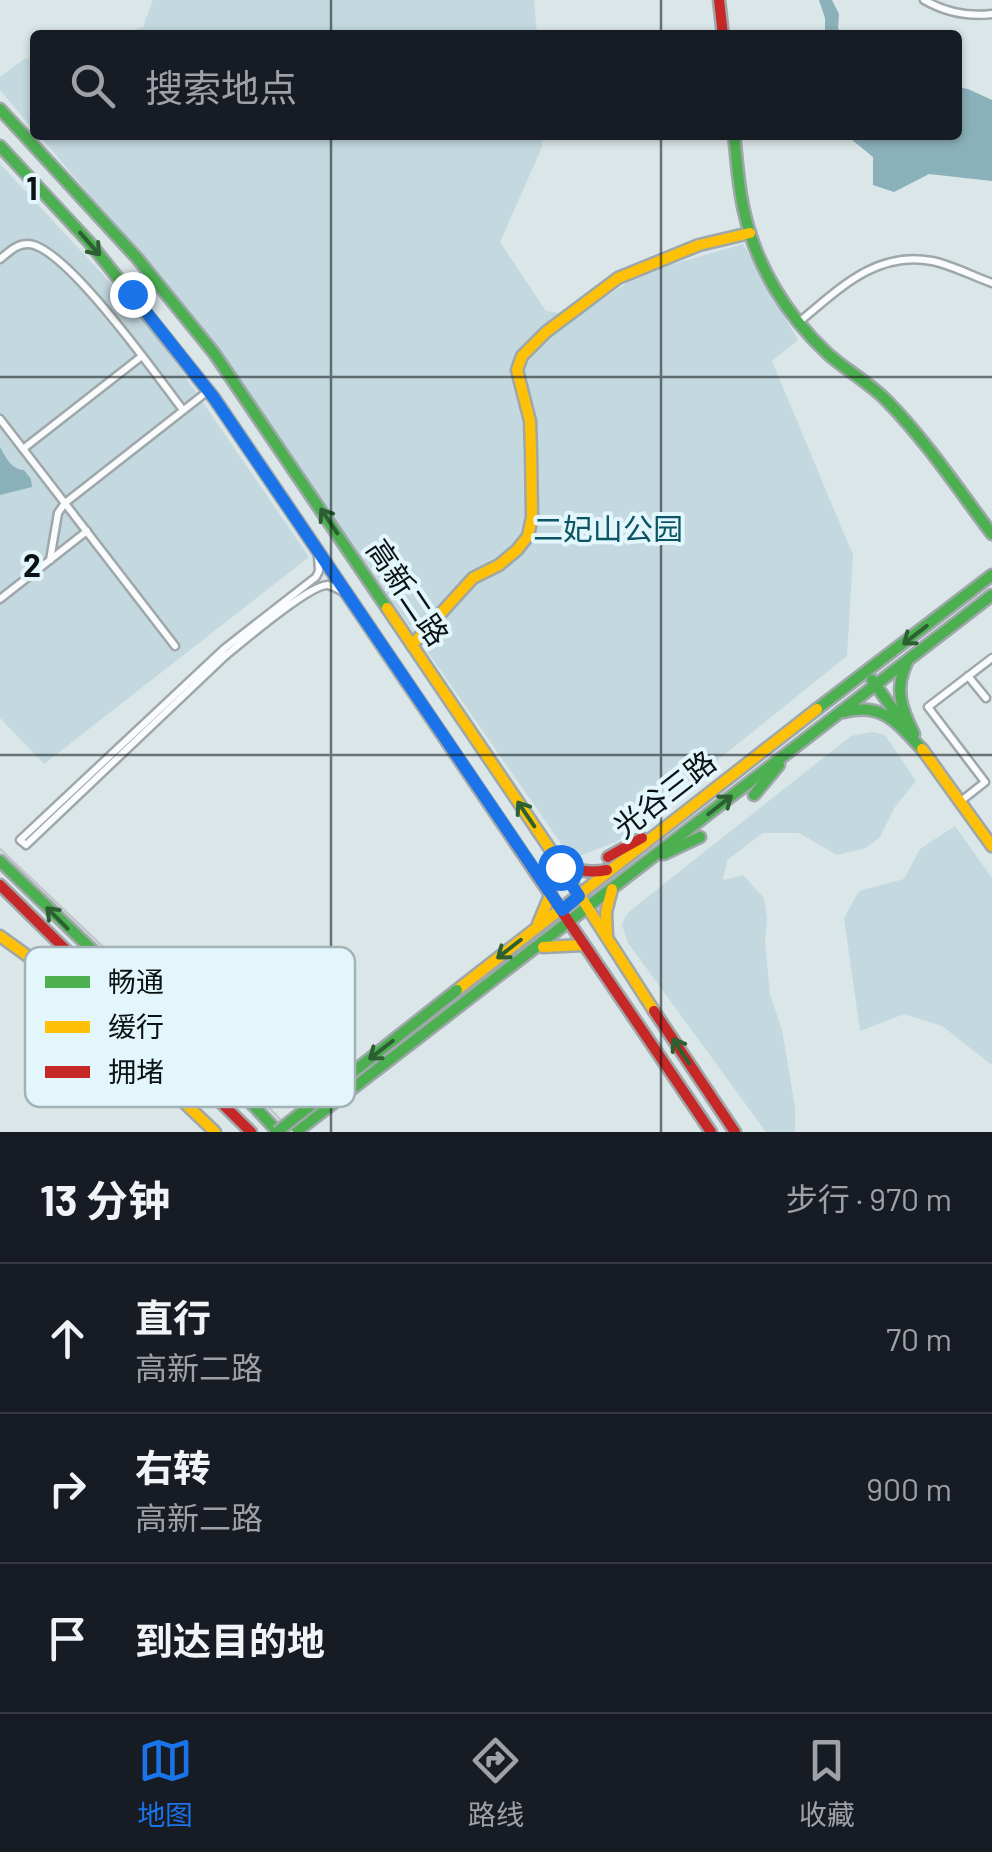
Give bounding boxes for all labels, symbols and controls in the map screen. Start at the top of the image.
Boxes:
search box [30,30,962,140]
icon: search [65,58,120,113]
text: 搜索地点 [145,64,297,110]
text: 1 [26,168,38,206]
one-way arrow [78,230,100,256]
route end [110,272,156,318]
one-way arrow [319,508,340,535]
park label: 二妃山公园 [533,510,683,546]
street label: 高新二路 [360,532,457,652]
text: 2 [23,545,41,583]
one-way arrow [902,624,929,645]
street label: 光谷三路 [605,742,722,845]
one-way arrow [706,795,733,816]
one-way arrow [516,800,537,828]
route start [538,845,584,891]
one-way arrow [46,906,70,930]
one-way arrow [497,938,523,960]
legend [25,947,355,1107]
text: 畅通 [108,964,164,998]
text: 缓行 [108,1009,164,1043]
one-way arrow [670,1038,691,1066]
one-way arrow [368,1039,395,1060]
text: 拥堵 [108,1054,164,1088]
text: 13 分钟 [40,1174,170,1224]
text: 步行 · 970 m [786,1179,952,1217]
text: 直行 [135,1294,211,1340]
icon: ahead [40,1311,95,1366]
text: 70 m [886,1319,952,1357]
text: 高新二路 [135,1348,263,1386]
text: 右转 [135,1444,211,1490]
icon: right [40,1461,95,1516]
text: 900 m [866,1469,952,1507]
text: 高新二路 [135,1498,263,1536]
icon: arrive [40,1611,95,1666]
text: 到达目的地 [135,1617,325,1663]
tab: 地图 [137,1733,193,1833]
tab: 路线 [468,1733,524,1833]
tab: 收藏 [799,1733,855,1833]

